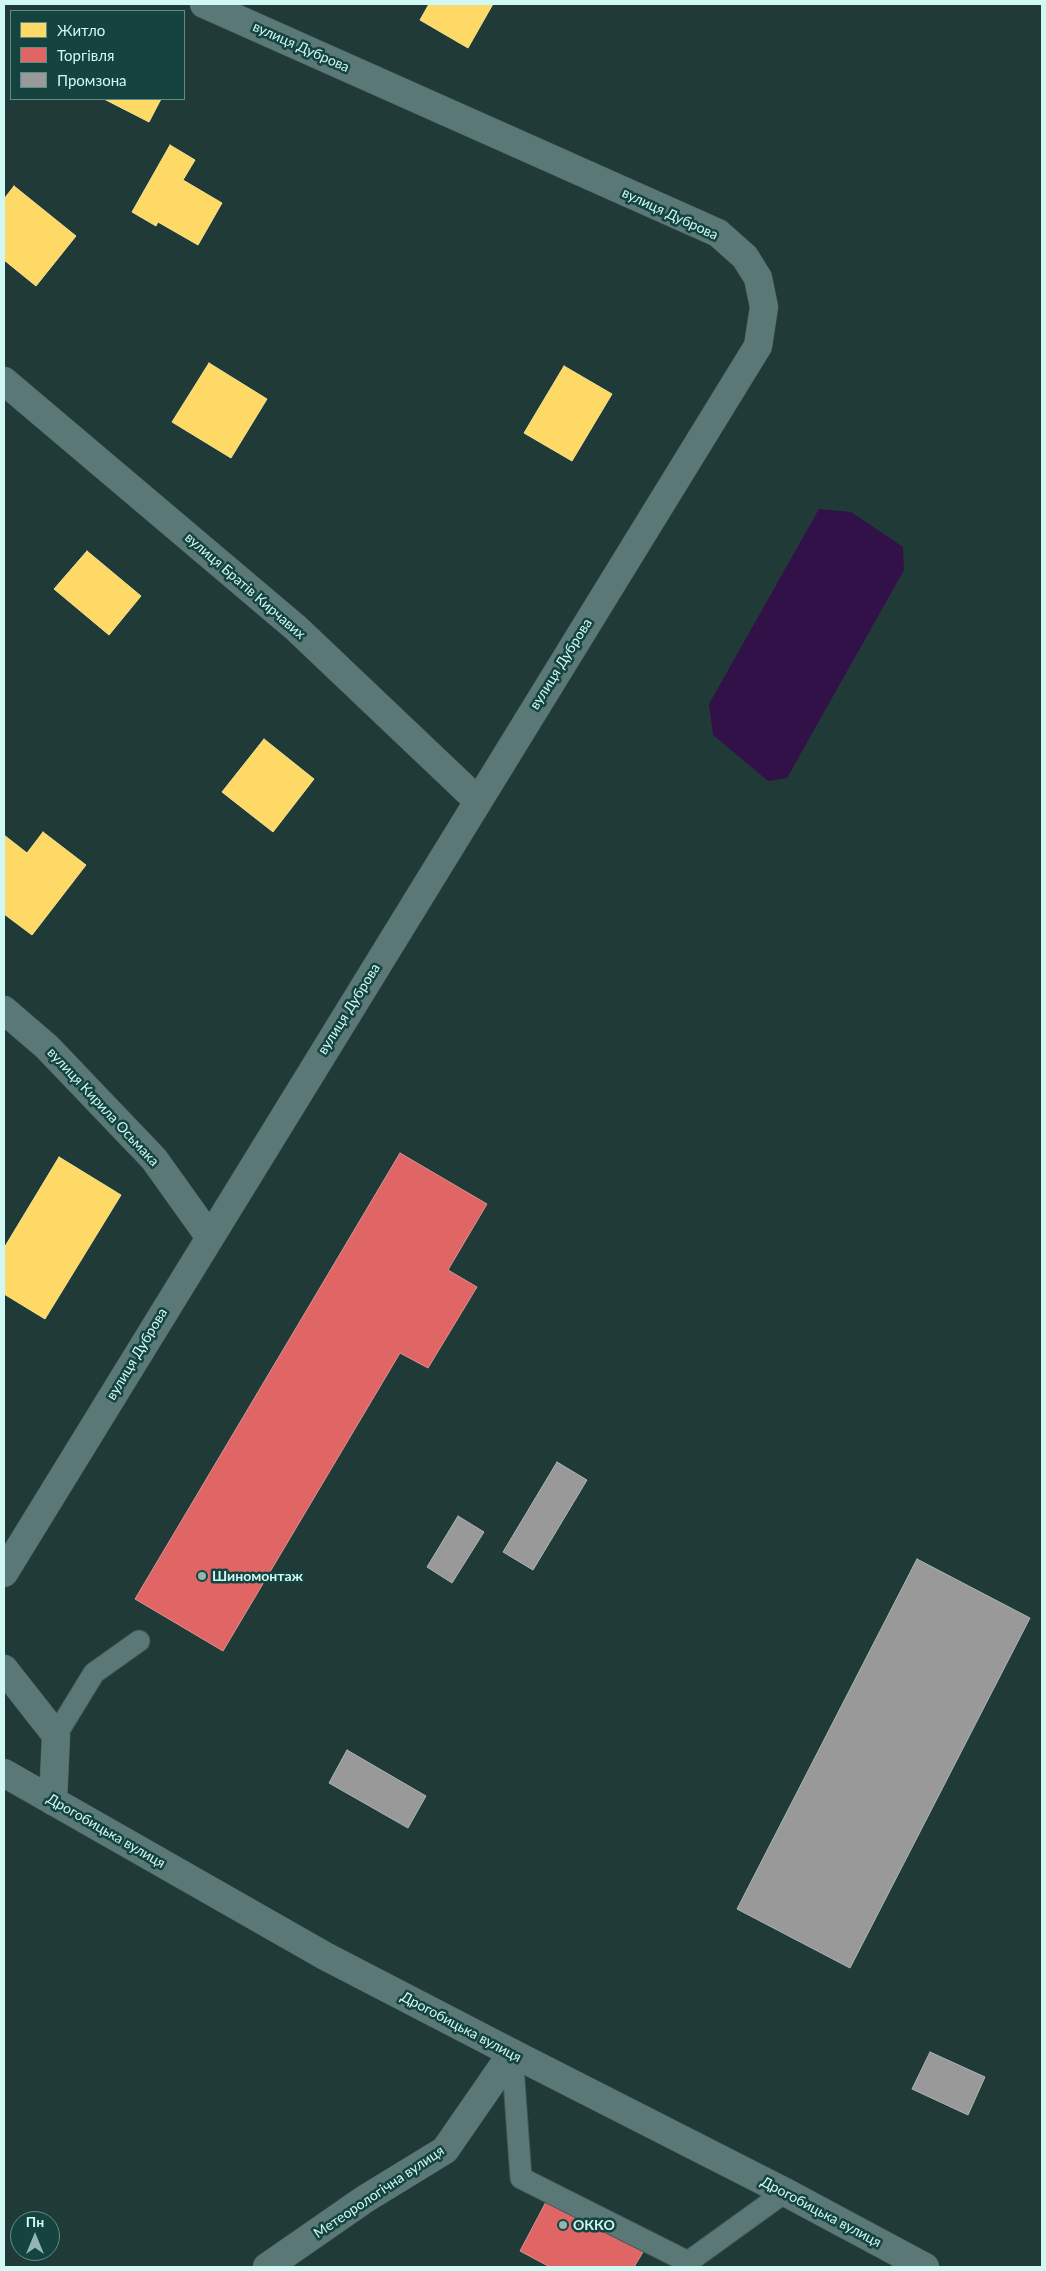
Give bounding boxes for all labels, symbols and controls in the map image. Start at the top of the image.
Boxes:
legend [10,10,185,100]
street label: вулиця Дуброва [250,18,352,76]
text: Житло [57,21,105,39]
text: Торгівля [57,46,114,64]
text: Промзона [57,71,127,89]
street label: вулиця Дуброва [619,184,721,244]
street label: вулиця Братів Кирчавих [181,529,309,643]
street label: вулиця Дуброва [526,615,596,713]
street label: вулиця Дуброва [314,960,384,1058]
street label: вулиця Кирила Осьмака [44,1044,162,1170]
street label: вулиця Дуброва [103,1305,171,1403]
place label: Шиномонтаж [212,1568,303,1584]
marker: Шиномонтаж [196,1570,208,1582]
street label: Дрогобицька вулиця [44,1790,168,1872]
street label: Дрогобицька вулиця [398,1988,524,2066]
street label: Метеорологічна вулиця [311,2142,447,2242]
street label: Дрогобицька вулиця [758,2173,884,2251]
north arrow [10,2211,60,2261]
text: Пн [26,2213,44,2230]
place label: ОККО [573,2217,615,2233]
marker: ОККО [557,2219,569,2231]

